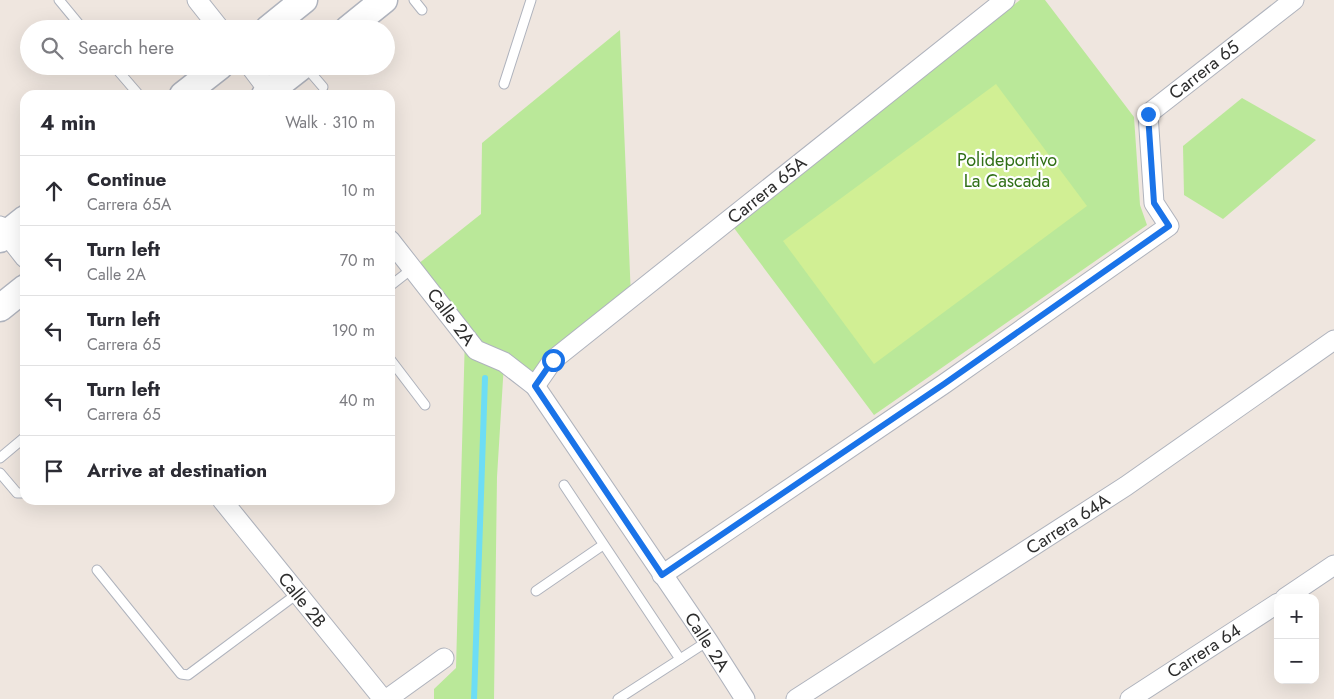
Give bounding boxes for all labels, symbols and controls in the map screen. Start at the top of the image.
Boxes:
search box [20,20,395,75]
icon: search [38,34,66,62]
text: Search here [78,34,174,61]
street label: Carrera 65 [1163,34,1245,106]
route end [1137,103,1160,126]
text: 4 min [40,108,96,138]
text: Walk · 310 m [285,111,375,134]
park label: Polideportivo La Cascada [957,147,1057,194]
street label: Carrera 65A [722,150,812,230]
text: Continue [87,166,166,193]
icon: ahead [40,177,68,205]
text: 10 m [341,179,375,202]
text: Carrera 65A [87,193,171,216]
text: Turn left [87,236,160,263]
icon: left [40,247,68,275]
text: 70 m [340,249,375,272]
text: Calle 2A [87,263,146,286]
street label: Calle 2A [421,283,481,351]
text: Turn left [87,306,160,333]
icon: left [40,317,68,345]
text: 190 m [332,319,375,342]
text: Carrera 65 [87,333,161,356]
route start [542,349,565,372]
text: Turn left [87,376,160,403]
icon: left [40,387,68,415]
text: 40 m [339,389,375,412]
text: Carrera 65 [87,403,161,426]
icon: arrive [40,457,68,485]
text: Arrive at destination [87,457,267,484]
street label: Carrera 64A [1021,487,1115,561]
street label: Calle 2B [272,567,332,633]
map controls [1274,594,1319,684]
button: + [1274,594,1319,639]
street label: Calle 2A [678,607,736,677]
street label: Carrera 64 [1162,617,1246,685]
button: − [1274,639,1319,684]

